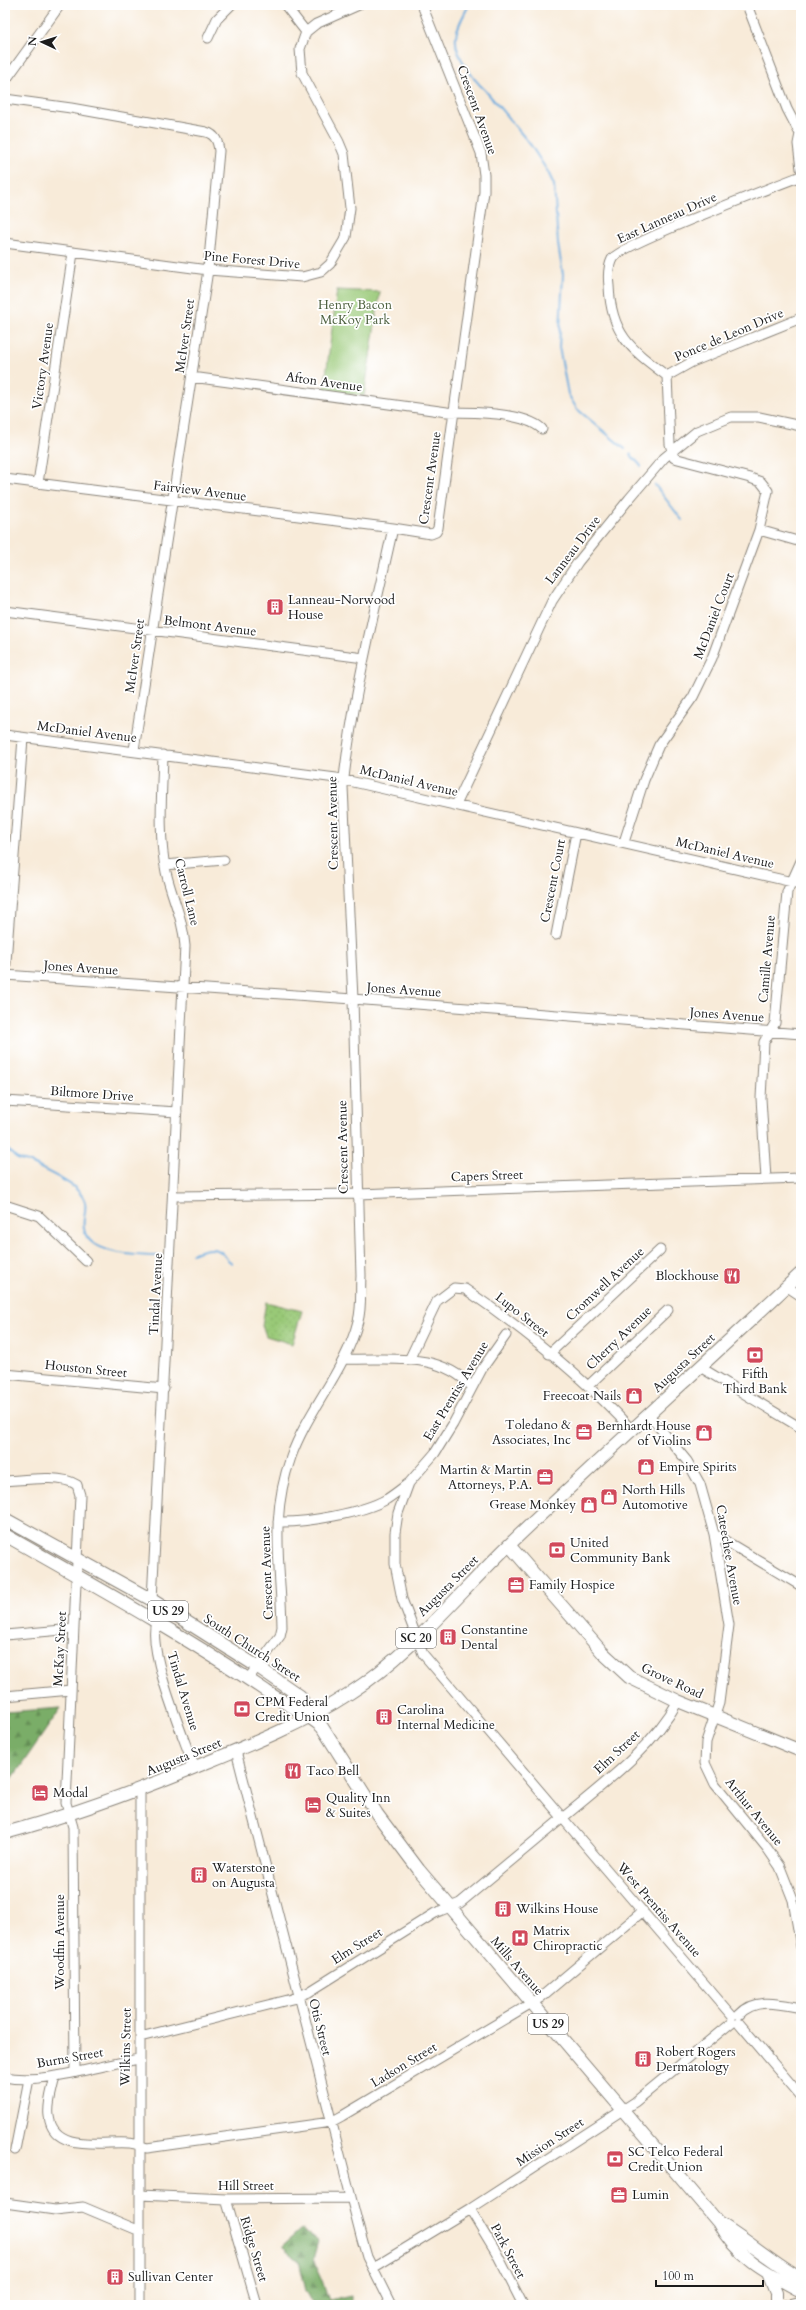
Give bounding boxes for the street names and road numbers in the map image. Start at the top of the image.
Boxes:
street label: Crescent Avenue [452,63,502,157]
street label: East Lanneau Drive [614,188,720,248]
street label: Pine Forest Drive [203,247,301,273]
street label: McIver Street [171,298,199,374]
street label: Ponce de Leon Drive [672,304,786,366]
street label: Victory Avenue [28,321,58,411]
street label: Afton Avenue [284,368,364,396]
street label: Crescent Avenue [415,430,445,526]
street label: Fairview Avenue [152,476,248,506]
street label: Lanneau Drive [541,512,605,588]
street label: McDaniel Court [689,570,739,662]
street label: Belmont Avenue [163,611,257,641]
street label: McIver Street [121,618,149,694]
street label: McDaniel Avenue [36,717,138,747]
street label: McDaniel Avenue [358,761,460,801]
street label: Crescent Avenue [323,776,343,870]
street label: McDaniel Avenue [674,833,776,873]
street label: Crescent Court [536,838,570,924]
street label: Carroll Lane [170,856,204,928]
street label: Camille Avenue [754,914,780,1004]
street label: Jones Avenue [41,956,119,980]
street label: Jones Avenue [364,978,442,1002]
street label: Jones Avenue [687,1003,765,1027]
street label: Biltmore Drive [50,1082,134,1106]
street label: Crescent Avenue [333,1100,353,1194]
street label: Capers Street [451,1166,523,1186]
street label: Cromwell Avenue [562,1243,648,1325]
street label: Tindal Avenue [145,1252,167,1335]
street label: Lupo Street [491,1288,553,1342]
street label: Cherry Avenue [582,1302,656,1374]
street label: Augusta Street [649,1329,719,1397]
street label: East Prentiss Avenue [419,1338,493,1444]
street label: Houston Street [44,1356,128,1382]
street label: Cateechee Avenue [711,1503,747,1607]
street label: Crescent Avenue [256,1526,278,1620]
street label: Augusta Street [413,1551,483,1621]
road number: US 29 [148,1601,188,1621]
street label: South Church Street [200,1610,304,1686]
street label: McKay Street [49,1611,71,1687]
road number: SC 20 [396,1628,436,1648]
street label: Tindal Avenue [162,1649,204,1733]
street label: Grove Road [638,1659,706,1703]
street label: Elm Street [590,1726,644,1778]
street label: Augusta Street [144,1734,224,1780]
street label: Arthur Avenue [721,1774,787,1850]
street label: West Prentiss Avenue [612,1858,705,1961]
street label: Woodfin Avenue [51,1894,69,1991]
street label: Elm Street [328,1923,386,1969]
street label: Mills Avenue [486,1933,548,1999]
street label: Otis Street [304,1997,336,2057]
street label: Wilkins Street [116,2008,136,2087]
road number: US 29 [528,2014,568,2034]
street label: Ladson Street [368,2038,440,2092]
street label: Burns Street [35,2043,105,2073]
street label: Mission Street [513,2113,587,2171]
street label: Hill Street [218,2177,274,2195]
street label: Ridge Street [236,2214,272,2284]
street label: Park Street [486,2220,530,2282]

